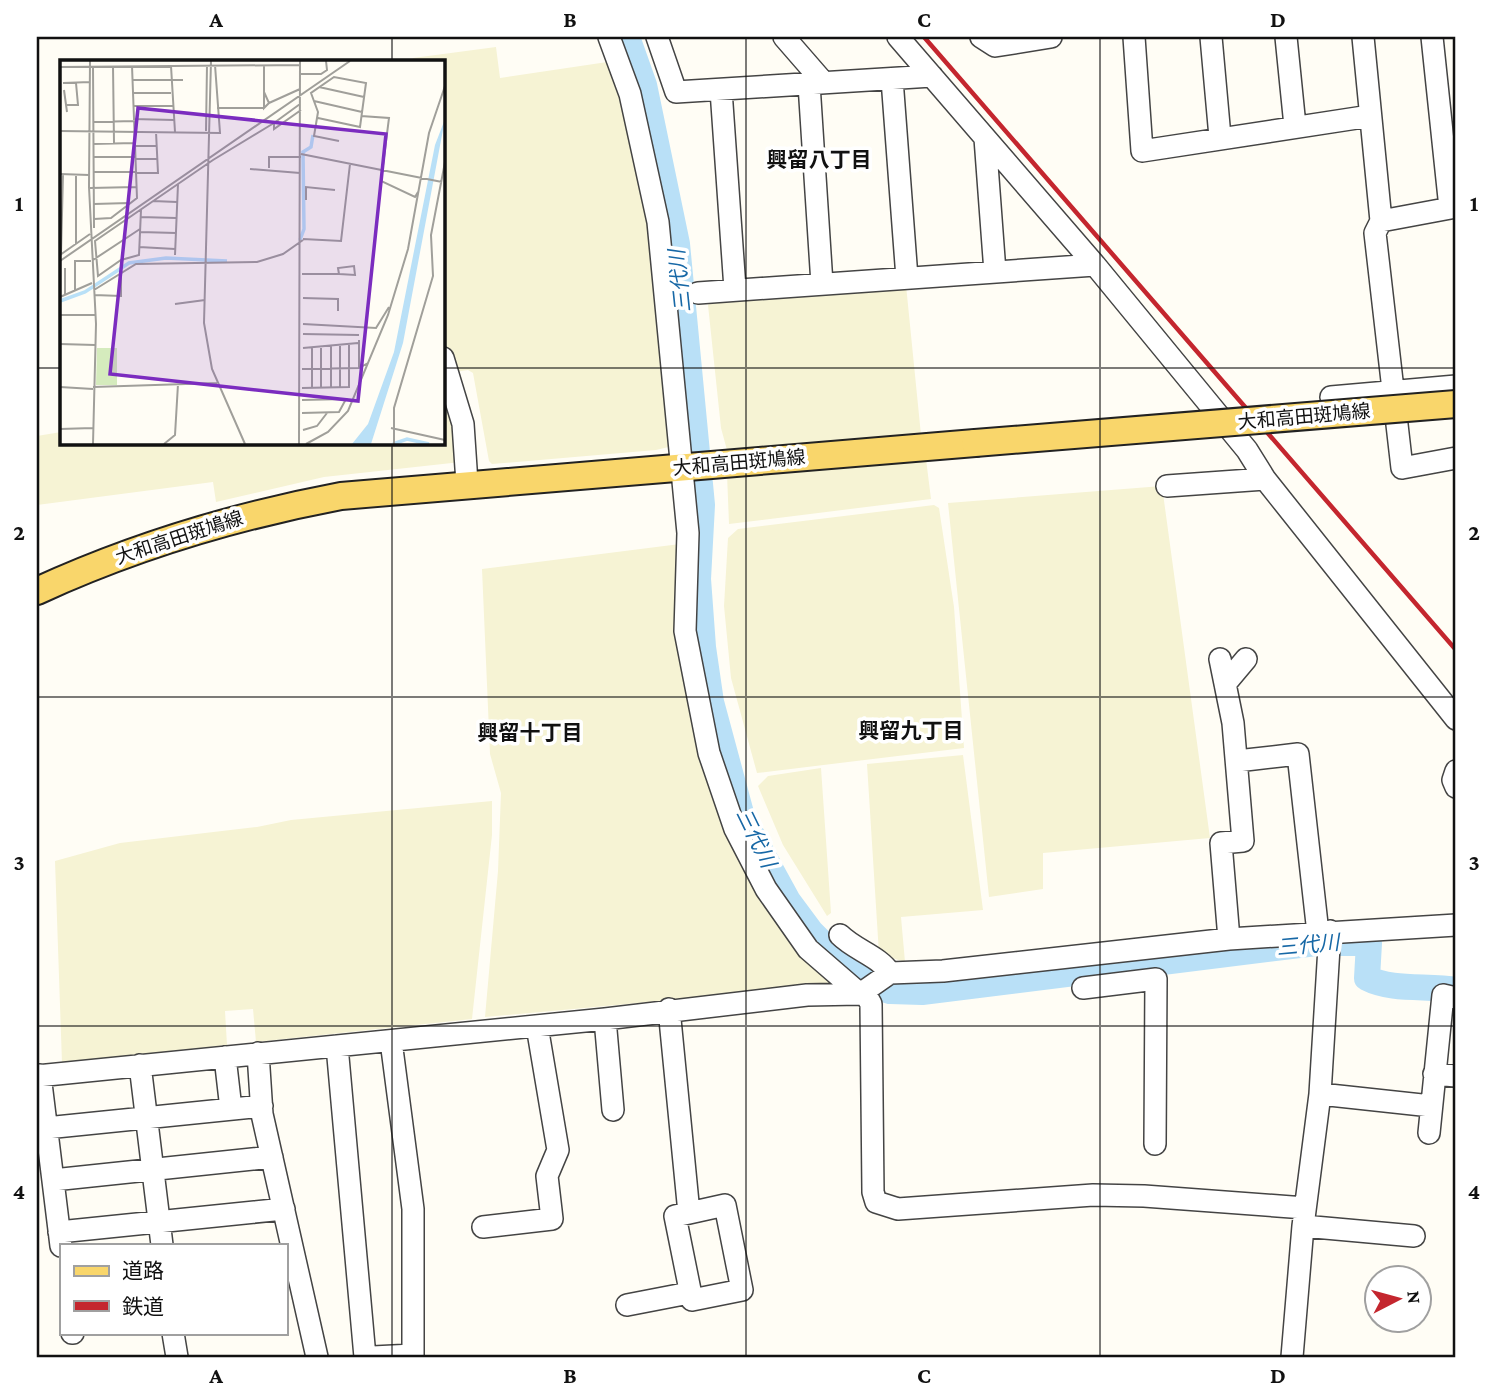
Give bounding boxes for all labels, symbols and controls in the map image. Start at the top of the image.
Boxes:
text: A [208,6,223,32]
text: B [563,6,577,32]
text: C [917,6,931,32]
text: D [1270,6,1286,32]
inset map [60,60,444,444]
district label: 興留八丁目 [767,148,872,172]
text: 1 [15,190,24,216]
text: 1 [1470,190,1479,216]
water label: 三代川 [665,246,695,314]
street label: 大和高田斑鳩線 [1237,400,1371,433]
street label: 大和高田斑鳩線 [672,446,806,479]
street label: 大和高田斑鳩線 [113,507,246,568]
text: 2 [13,519,25,545]
text: 2 [1468,519,1480,545]
district label: 興留九丁目 [859,719,964,743]
district label: 興留十丁目 [478,721,583,745]
water label: 三代川 [731,804,781,873]
text: 3 [13,849,25,875]
text: 3 [1468,849,1480,875]
water label: 三代川 [1276,930,1342,960]
text: 4 [13,1178,25,1204]
text: 4 [1468,1178,1480,1204]
legend [60,1244,287,1334]
text: 道路 [122,1259,164,1283]
north arrow [1364,1264,1434,1334]
text: N [1403,1290,1426,1305]
text: 鉄道 [122,1295,164,1319]
text: A [208,1362,223,1388]
text: B [563,1362,577,1388]
text: C [917,1362,931,1388]
text: D [1270,1362,1286,1388]

